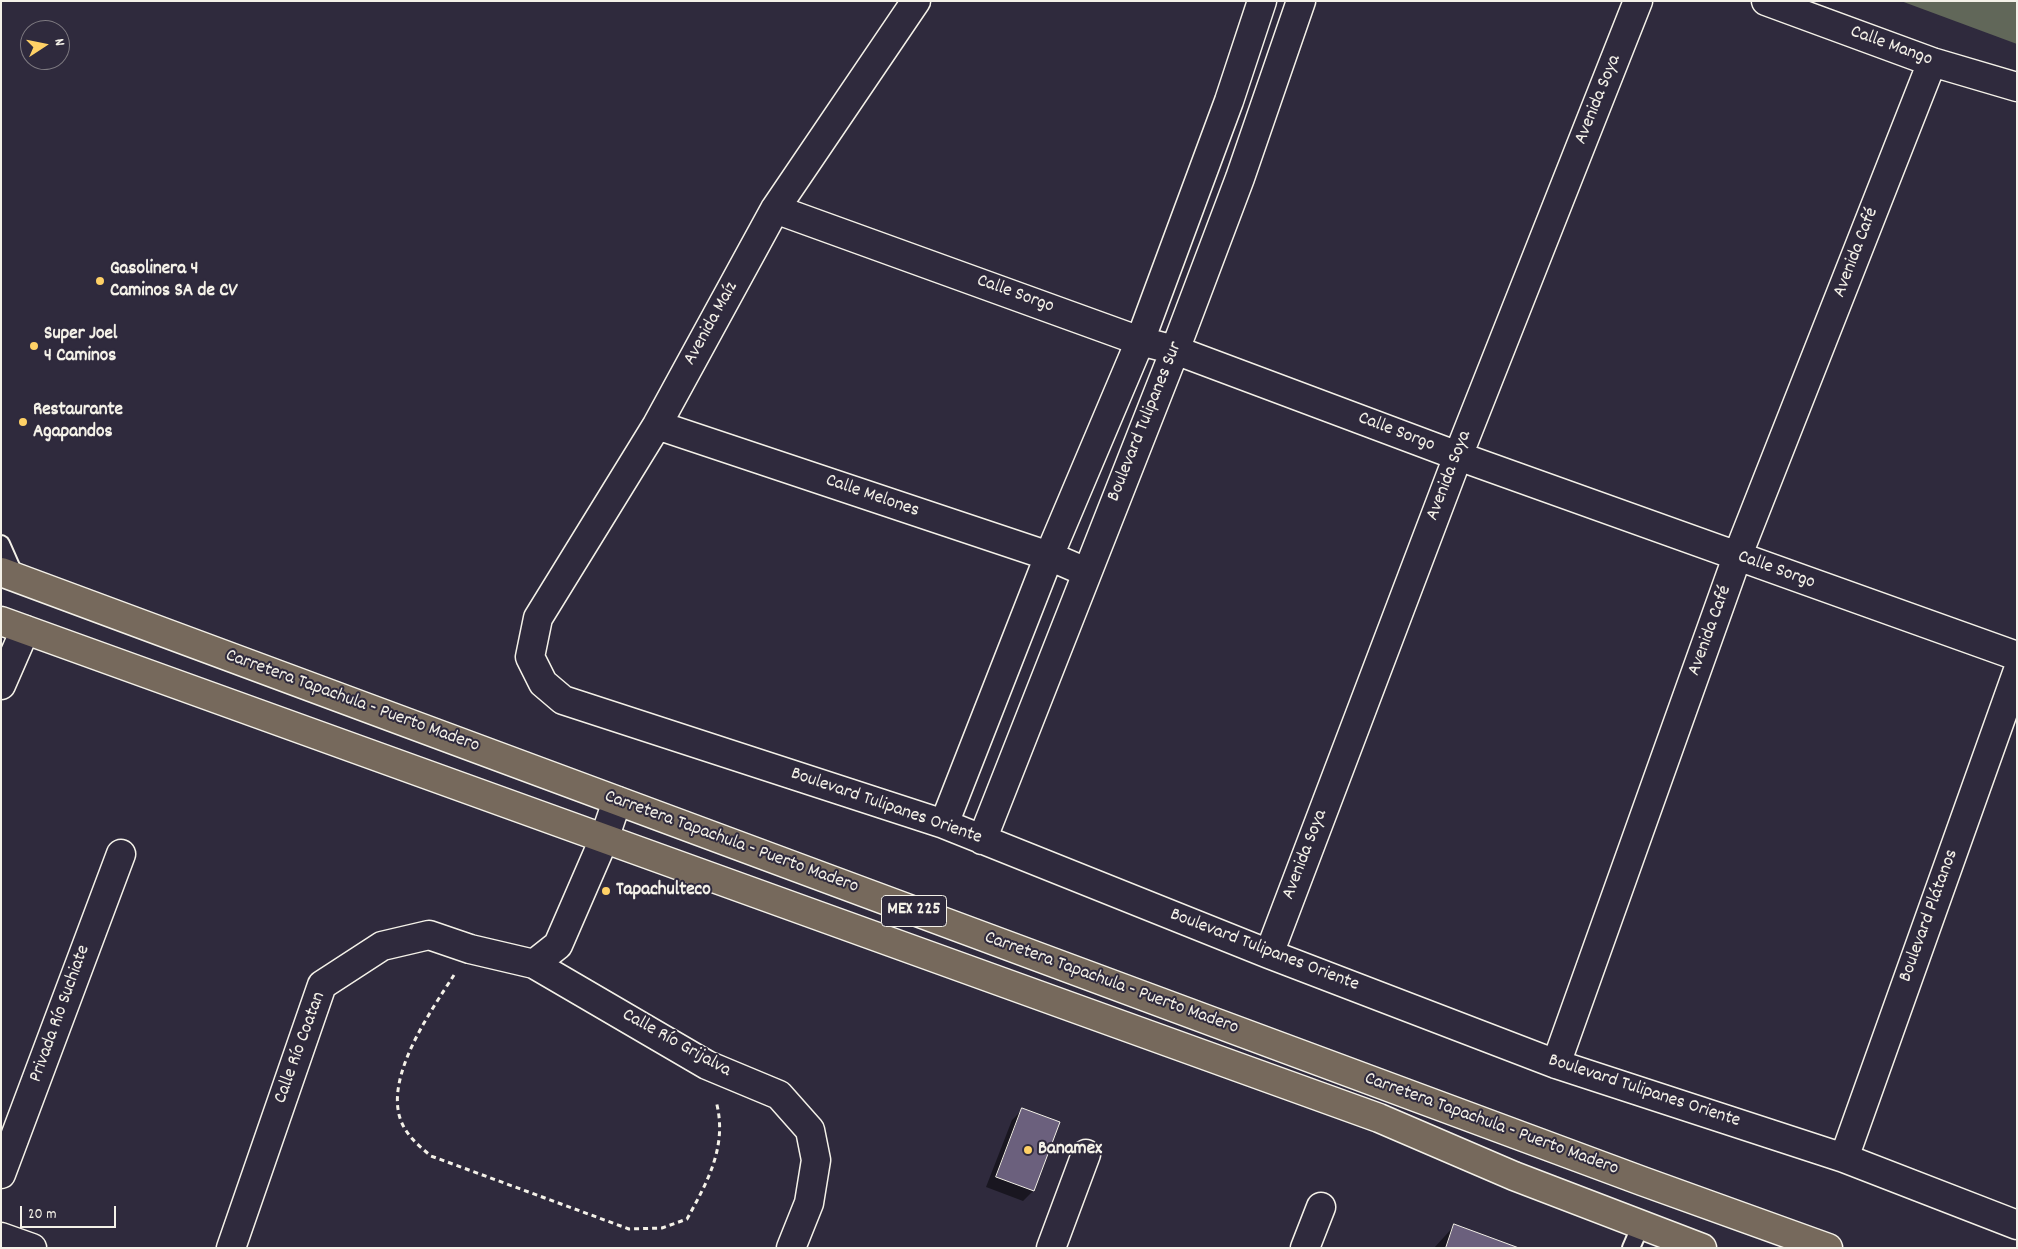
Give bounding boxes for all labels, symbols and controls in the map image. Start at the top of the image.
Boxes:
north arrow [20,20,70,70]
street label: Calle Mango [1847,22,1935,72]
text: N [48,37,69,48]
street label: Avenida Soya [1571,52,1627,148]
street label: Avenida Café [1829,205,1885,301]
place label: Gasolinera 4 Caminos SA de CV [110,259,238,303]
street label: Calle Sorgo [973,270,1057,320]
marker: Gasolinera 4 Caminos SA de CV [94,275,106,287]
street label: Avenida Maíz [680,278,744,370]
place label: Super Joel 4 Caminos [44,324,117,368]
street label: Boulevard Tulipanes Sur [1104,339,1188,505]
marker: Super Joel 4 Caminos [28,340,40,352]
place label: Restaurante Agapandos [33,400,123,444]
street label: Calle Sorgo [1354,408,1438,458]
marker: Restaurante Agapandos [17,416,29,428]
street label: Avenida Soya [1422,428,1478,524]
street label: Calle Melones [822,470,922,524]
street label: Calle Sorgo [1734,546,1818,596]
street label: Avenida Café [1684,583,1738,679]
street label: Carretera Tapachula - Puerto Madero [222,645,482,759]
street label: Boulevard Tulipanes Oriente [787,764,985,850]
street label: Carretera Tapachula - Puerto Madero [601,786,861,900]
street label: Avenida Soya [1278,807,1334,903]
street label: Boulevard Plátanos [1895,847,1965,985]
place label: Tapachulteco [616,880,711,902]
marker: Tapachulteco [600,885,612,897]
road number: MEX 225 [882,896,946,926]
street label: Boulevard Tulipanes Oriente [1166,904,1362,998]
street label: Carretera Tapachula - Puerto Madero [981,927,1241,1041]
street label: Privada Río Suchiate [26,942,96,1086]
street label: Calle Río Coatan [270,989,332,1107]
street label: Calle Río Grijalva [618,1005,734,1083]
street label: Boulevard Tulipanes Oriente [1545,1050,1743,1134]
street label: Carretera Tapachula - Puerto Madero [1361,1068,1621,1182]
place label: Banamex [1038,1139,1102,1161]
marker: Banamex [1022,1144,1034,1156]
scale bar [22,1196,119,1228]
text: 20 m [28,1204,56,1226]

